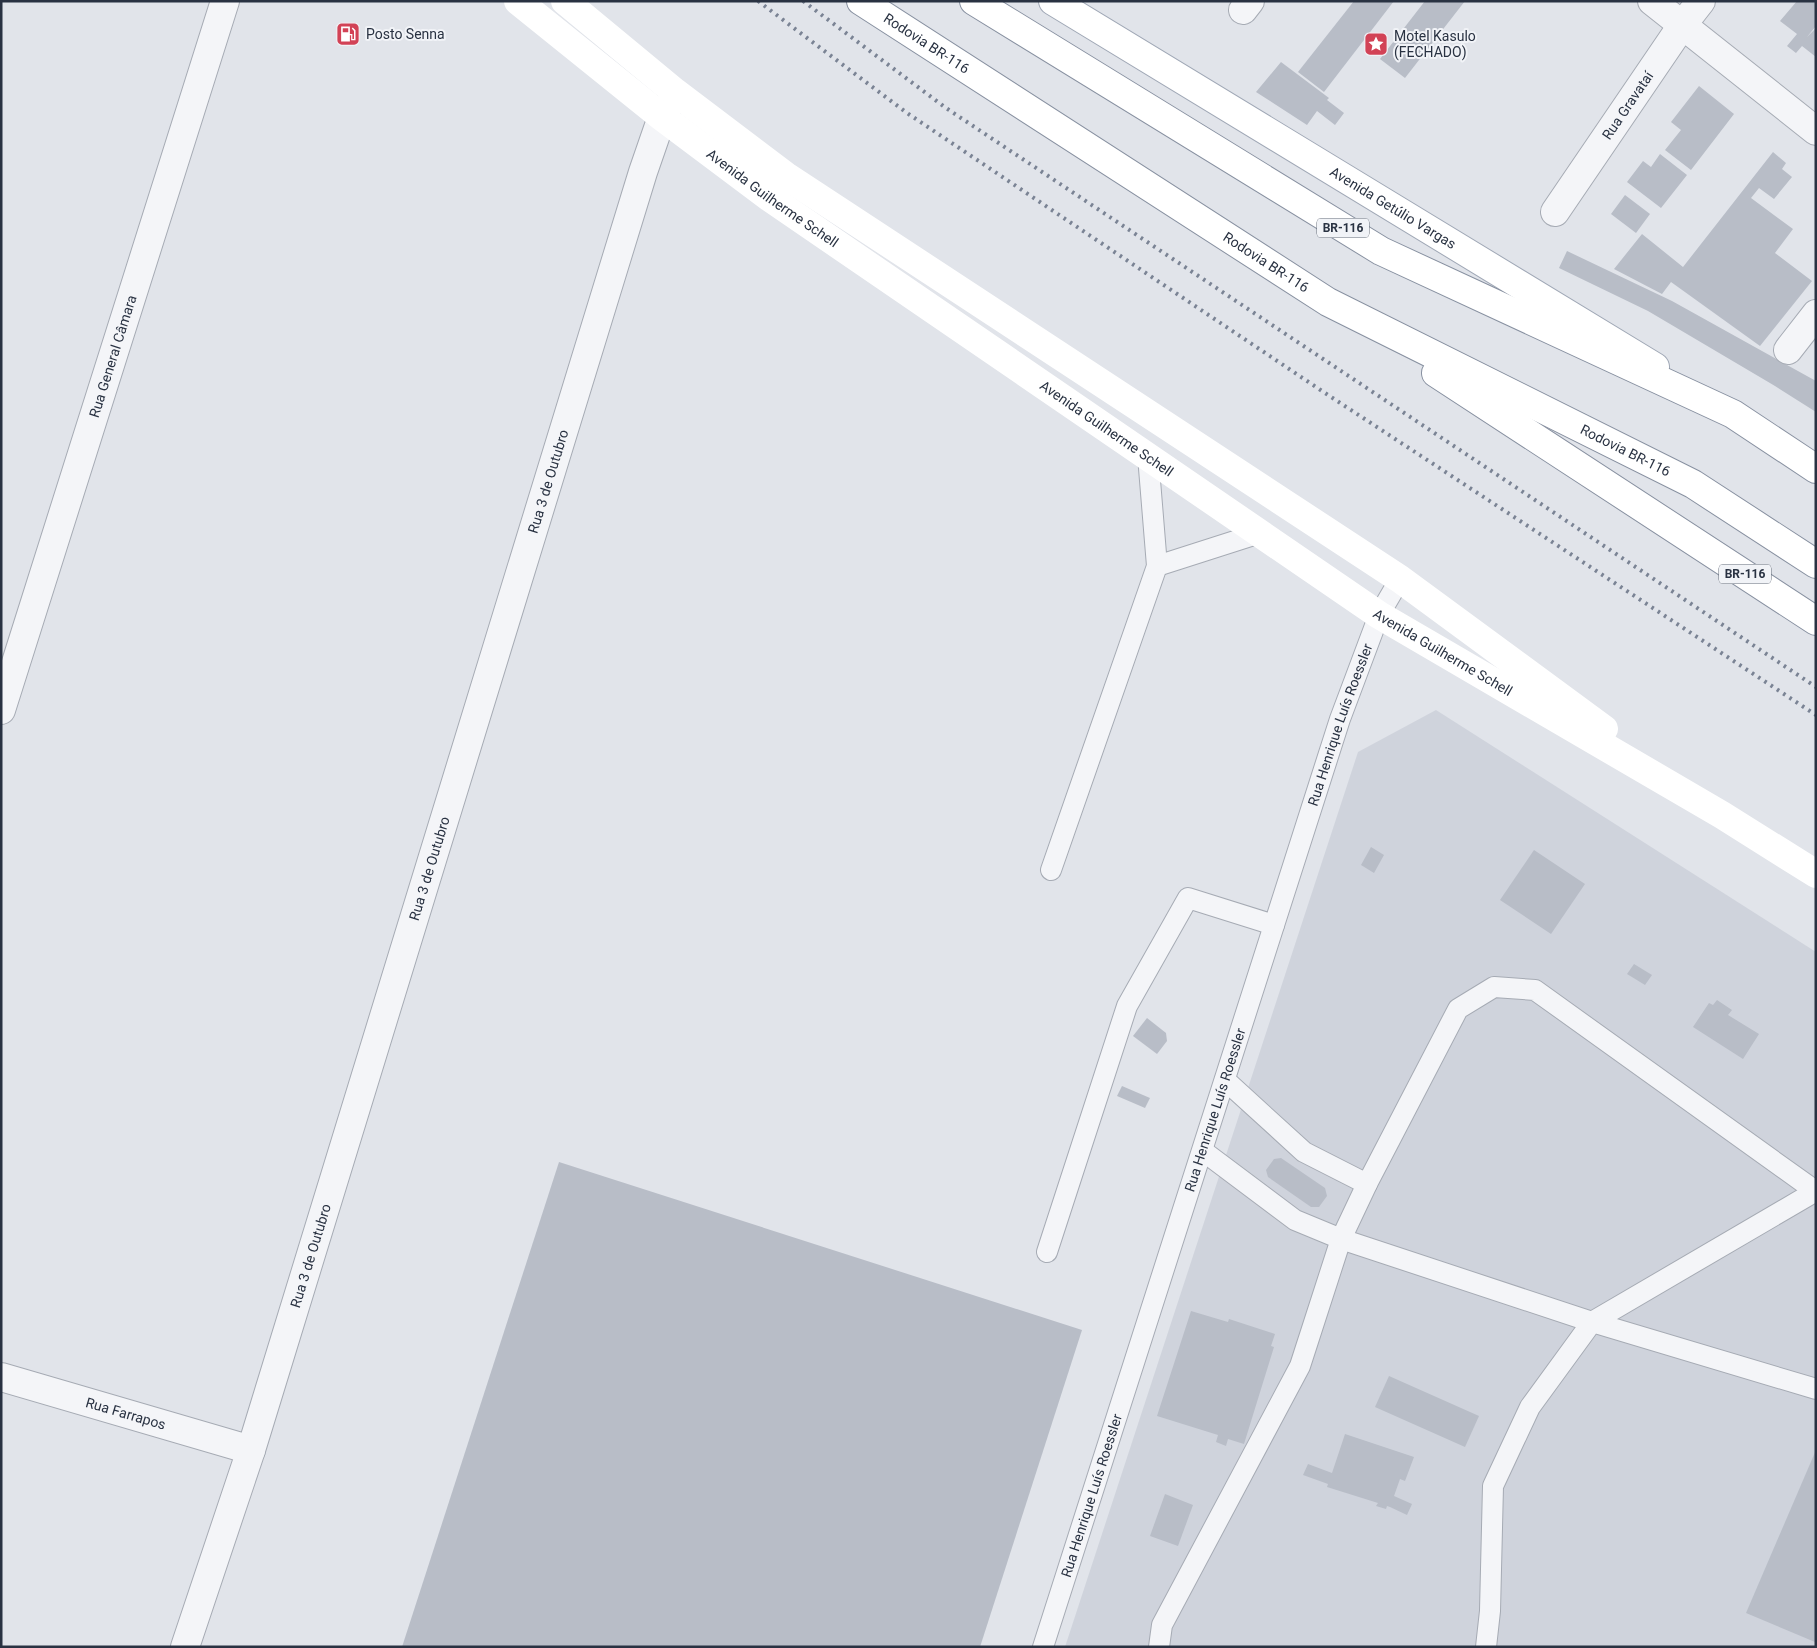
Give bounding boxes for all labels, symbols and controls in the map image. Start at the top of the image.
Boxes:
street label: Rodovia BR-116 [881,10,972,77]
fuel station icon: Posto Senna [335,21,361,47]
place label: Posto Senna [366,26,445,42]
place label: Motel Kasulo (FECHADO) [1394,28,1476,61]
place icon: Motel Kasulo (FECHADO) [1363,31,1389,57]
street label: Rua Gravataí [1599,68,1657,143]
street label: Avenida Guilherme Schell [704,145,841,250]
street label: Avenida Getúlio Vargas [1327,163,1459,252]
road number: BR-116 [1317,218,1369,238]
street label: Rodovia BR-116 [1220,229,1312,296]
street label: Rua General Câmara [86,293,140,419]
street label: Avenida Guilherme Schell [1037,377,1176,480]
street label: Rodovia BR-116 [1578,421,1673,480]
street label: Rua 3 de Outubro [525,427,572,535]
road number: BR-116 [1719,564,1771,584]
street label: Avenida Guilherme Schell [1370,606,1515,699]
street label: Rua Henrique Luís Roessler [1305,641,1376,808]
street label: Rua 3 de Outubro [406,815,453,922]
street label: Rua Henrique Luís Roessler [1181,1026,1249,1194]
street label: Rua 3 de Outubro [287,1202,334,1310]
street label: Rua Farrapos [84,1394,168,1433]
street label: Rua Henrique Luís Roessler [1058,1412,1125,1579]

